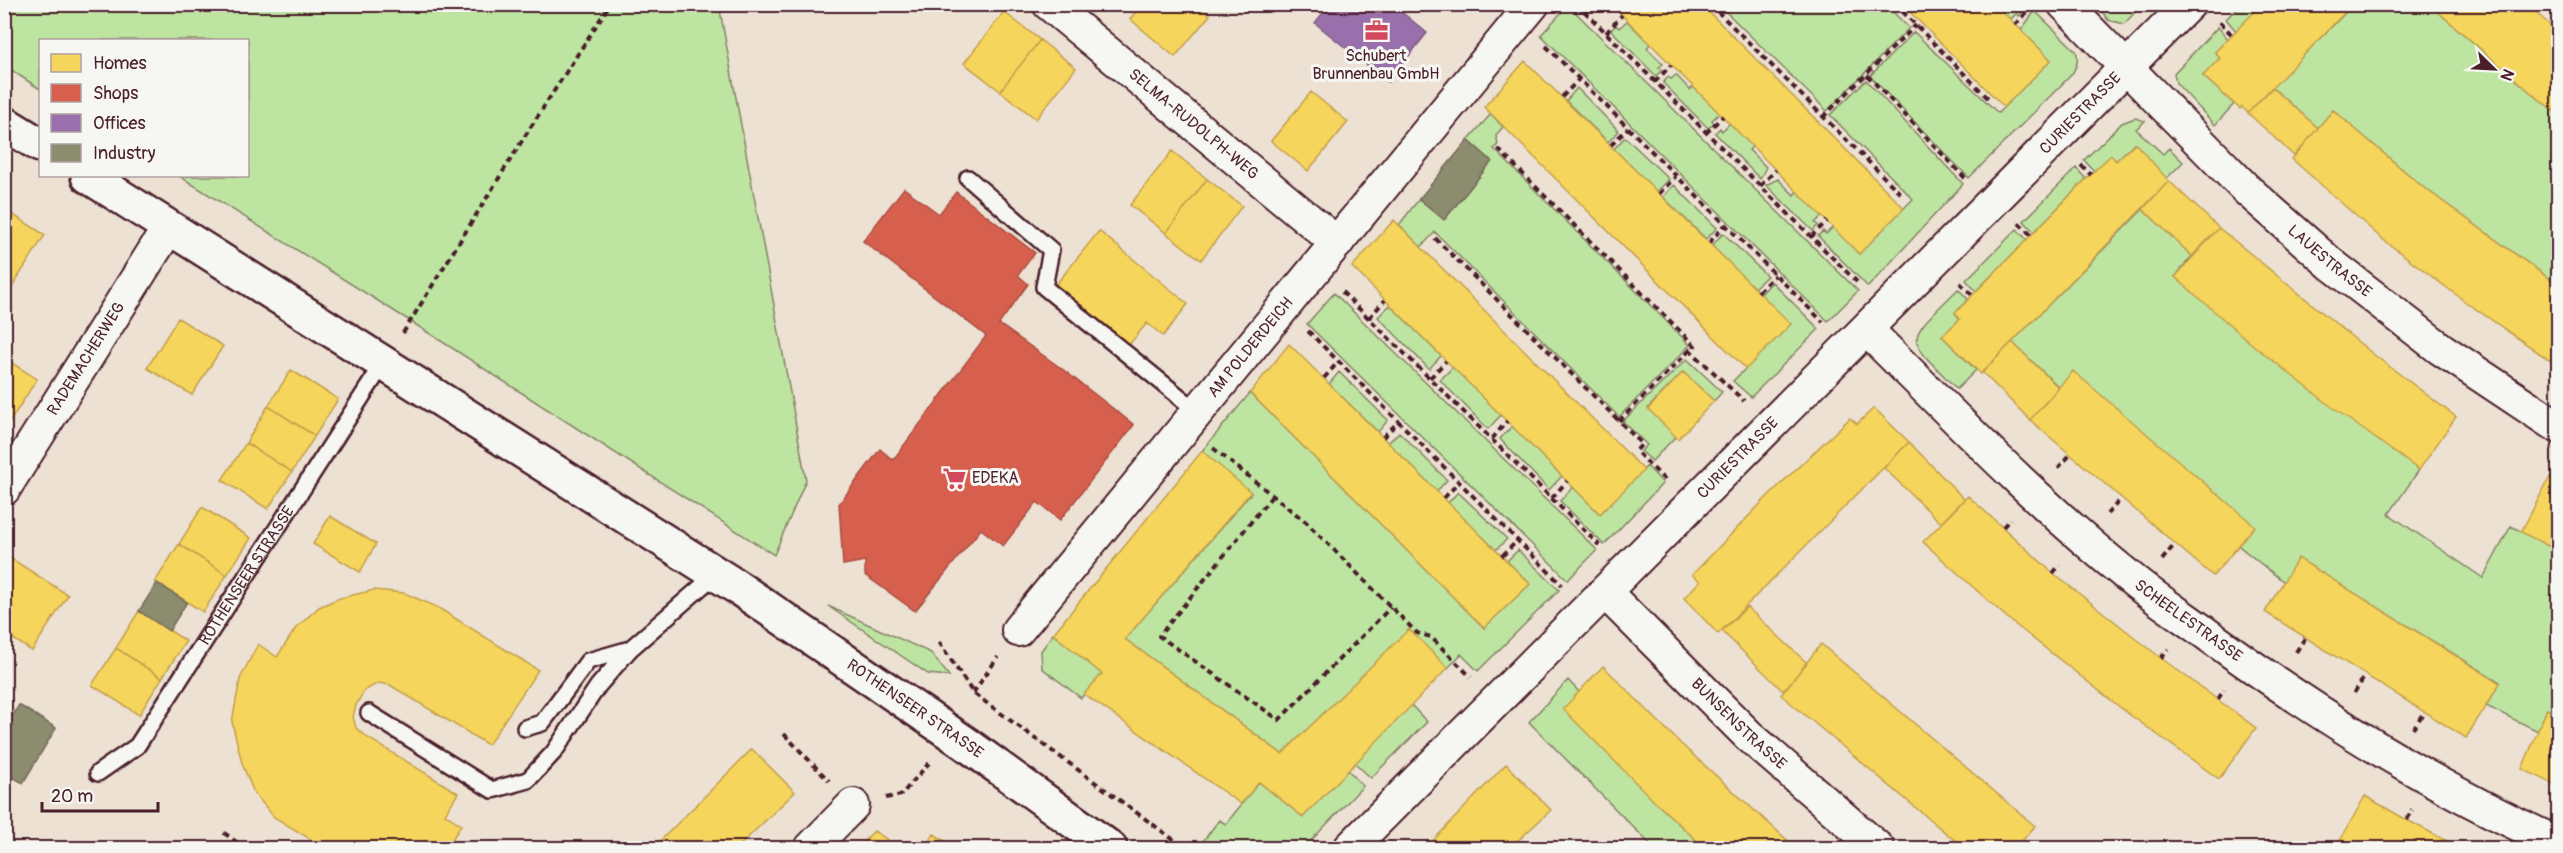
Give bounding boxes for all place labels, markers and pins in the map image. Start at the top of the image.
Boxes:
office icon: Schubert Brunnenbau GmbH [1363,18,1389,44]
place label: Schubert Brunnenbau GmbH [1313,46,1439,84]
supermarket icon: EDEKA [941,465,967,491]
place label: EDEKA [972,468,1019,488]

